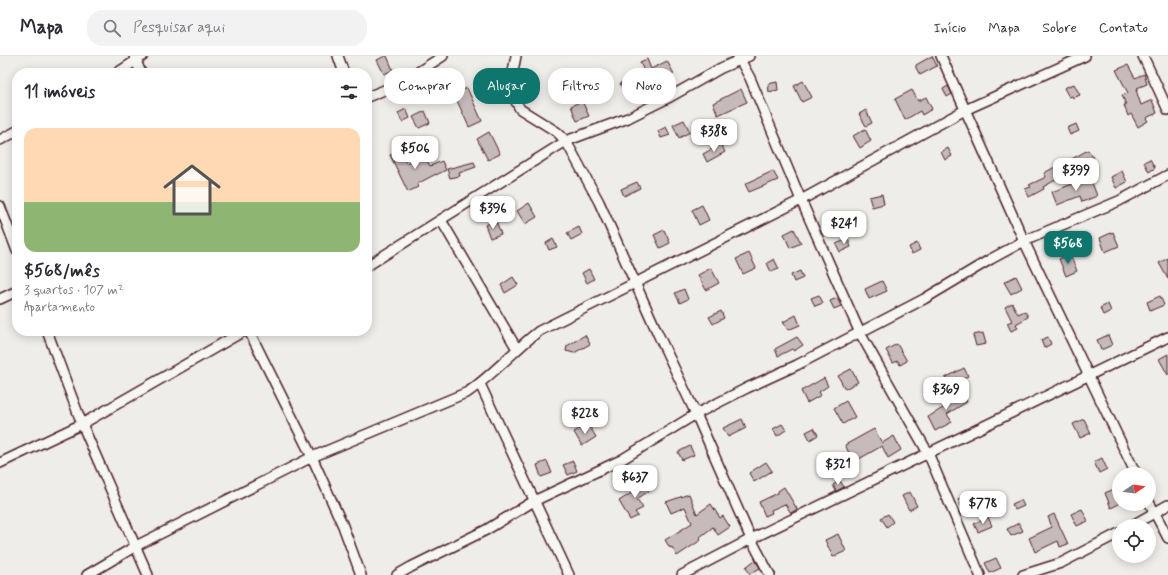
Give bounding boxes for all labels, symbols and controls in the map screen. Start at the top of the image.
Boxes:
search box [87,10,367,46]
text: Mapa [20,15,63,40]
icon: search [101,17,123,39]
text: Pesquisar aqui [133,18,225,38]
text: Início [933,19,966,37]
text: Mapa [988,19,1020,37]
text: Sobre [1042,19,1077,37]
text: Contato [1099,19,1148,37]
chip: Comprar [384,68,465,104]
chip: Alugar [473,68,540,104]
chip: Filtros [548,68,614,104]
chip: Novo [622,68,676,104]
text: 11 imóveis [24,81,95,103]
icon: filters [338,81,360,103]
pin: $388 [690,119,738,153]
text: $388 [700,123,728,140]
pin: $506 [391,136,439,170]
text: $506 [400,140,430,157]
icon: home [156,154,228,226]
pin: $399 [1052,158,1100,192]
text: $399 [1062,162,1090,179]
pin: $396 [469,196,517,230]
text: $396 [479,200,507,217]
pin: $241 [820,211,868,245]
text: $241 [831,215,857,232]
pin: $568 [1044,231,1092,265]
text: $568 [1053,235,1083,252]
text: $568/mês [24,260,100,282]
text: 3 quartos · 107 m² [24,282,124,299]
text: Apartamento [24,299,95,316]
pin: $369 [922,377,970,411]
text: $369 [932,381,960,398]
pin: $228 [561,401,609,435]
text: $228 [571,405,599,422]
pin: $321 [814,452,862,486]
text: $321 [825,456,851,473]
pin: $637 [611,465,659,499]
north arrow [1112,467,1156,511]
map controls [1112,467,1156,563]
text: $637 [621,469,649,486]
pin: $778 [959,491,1007,525]
text: $778 [968,495,998,512]
button: locate [1112,519,1156,563]

